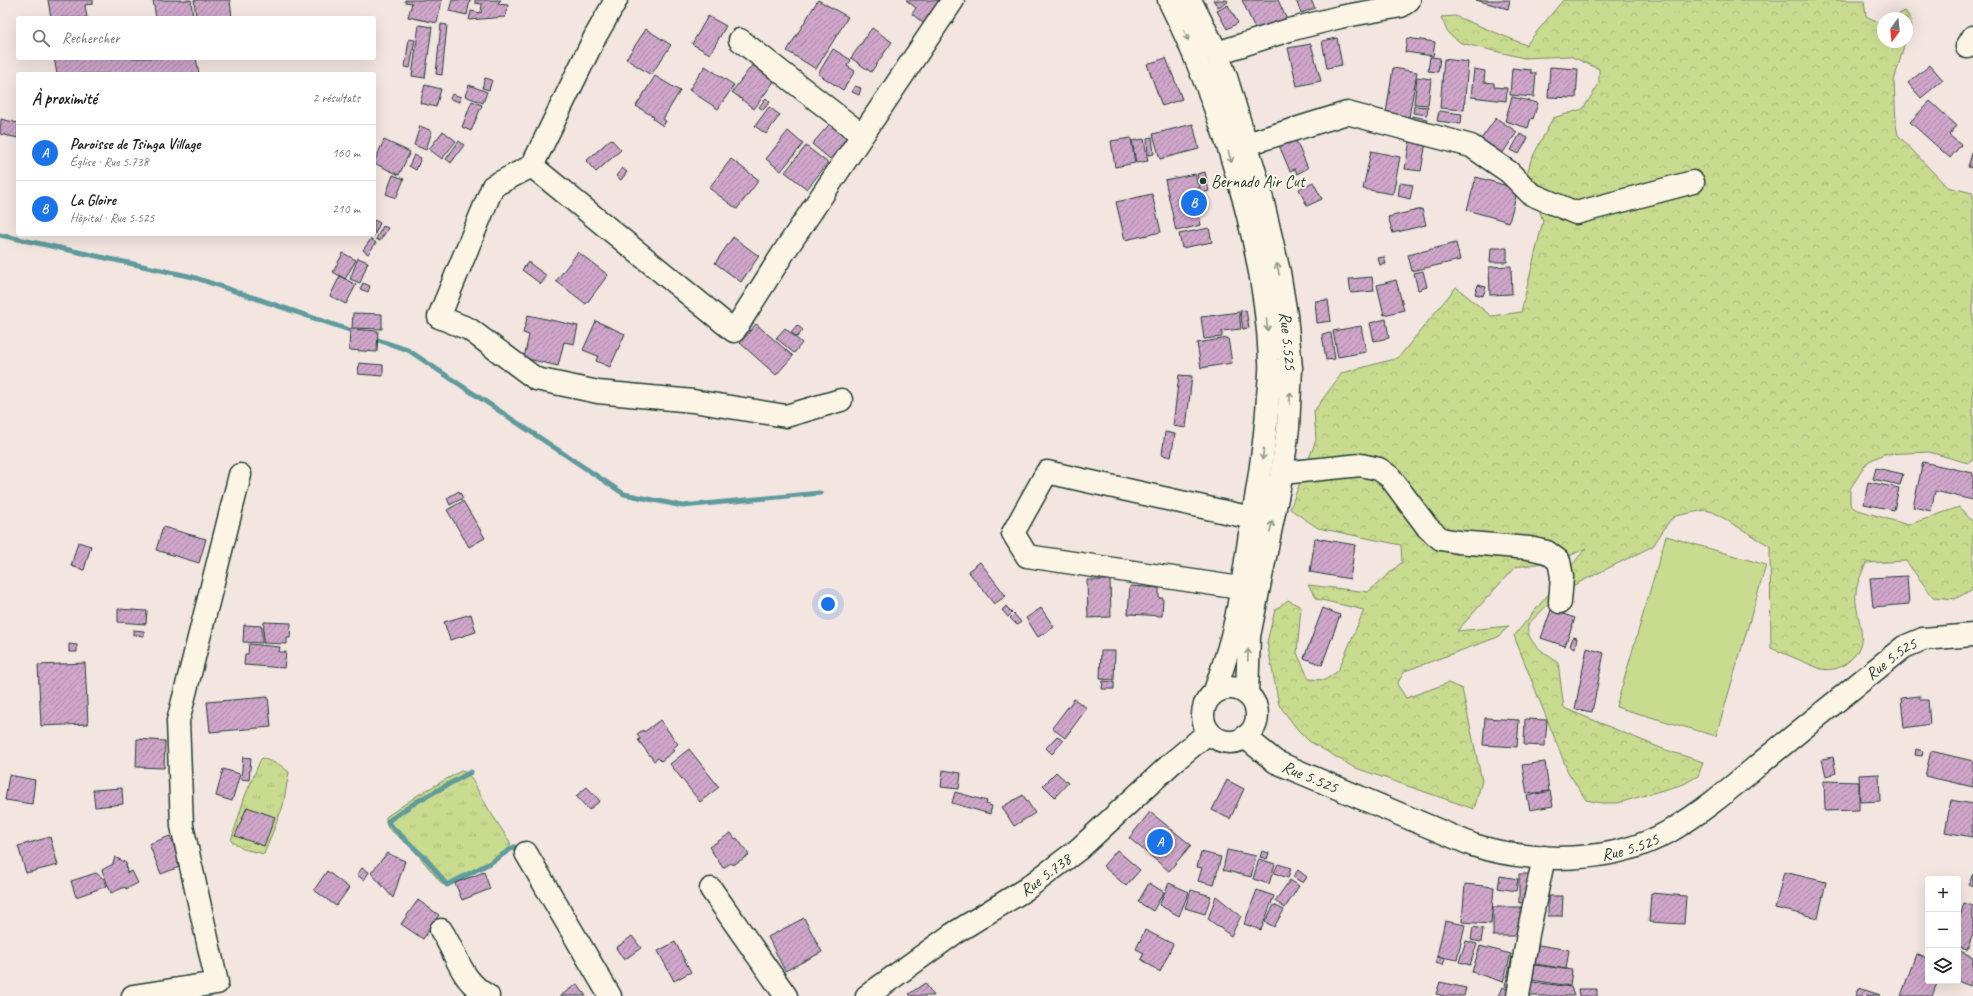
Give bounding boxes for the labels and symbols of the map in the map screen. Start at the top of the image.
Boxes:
north arrow [1877,12,1913,48]
one-way arrow [1183,29,1190,41]
one-way arrow [1227,151,1235,163]
place label: Bernado Air Cut [1211,171,1307,192]
marker: Bernado Air Cut [1198,176,1208,186]
pin: B [1181,188,1207,218]
one-way arrow [1274,263,1282,276]
street label: Rue 5.525 [1275,311,1302,373]
one-way arrow [1264,318,1271,331]
one-way arrow [1286,392,1293,405]
one-way arrow [1259,447,1267,460]
one-way arrow [1268,521,1276,534]
your location [818,594,838,614]
street label: Rue 5.525 [1861,632,1920,684]
one-way arrow [1245,649,1252,662]
street label: Rue 5.525 [1279,755,1343,798]
pin: A [1147,827,1173,857]
street label: Rue 5.525 [1600,827,1663,865]
street label: Rue 5.738 [1016,847,1077,901]

